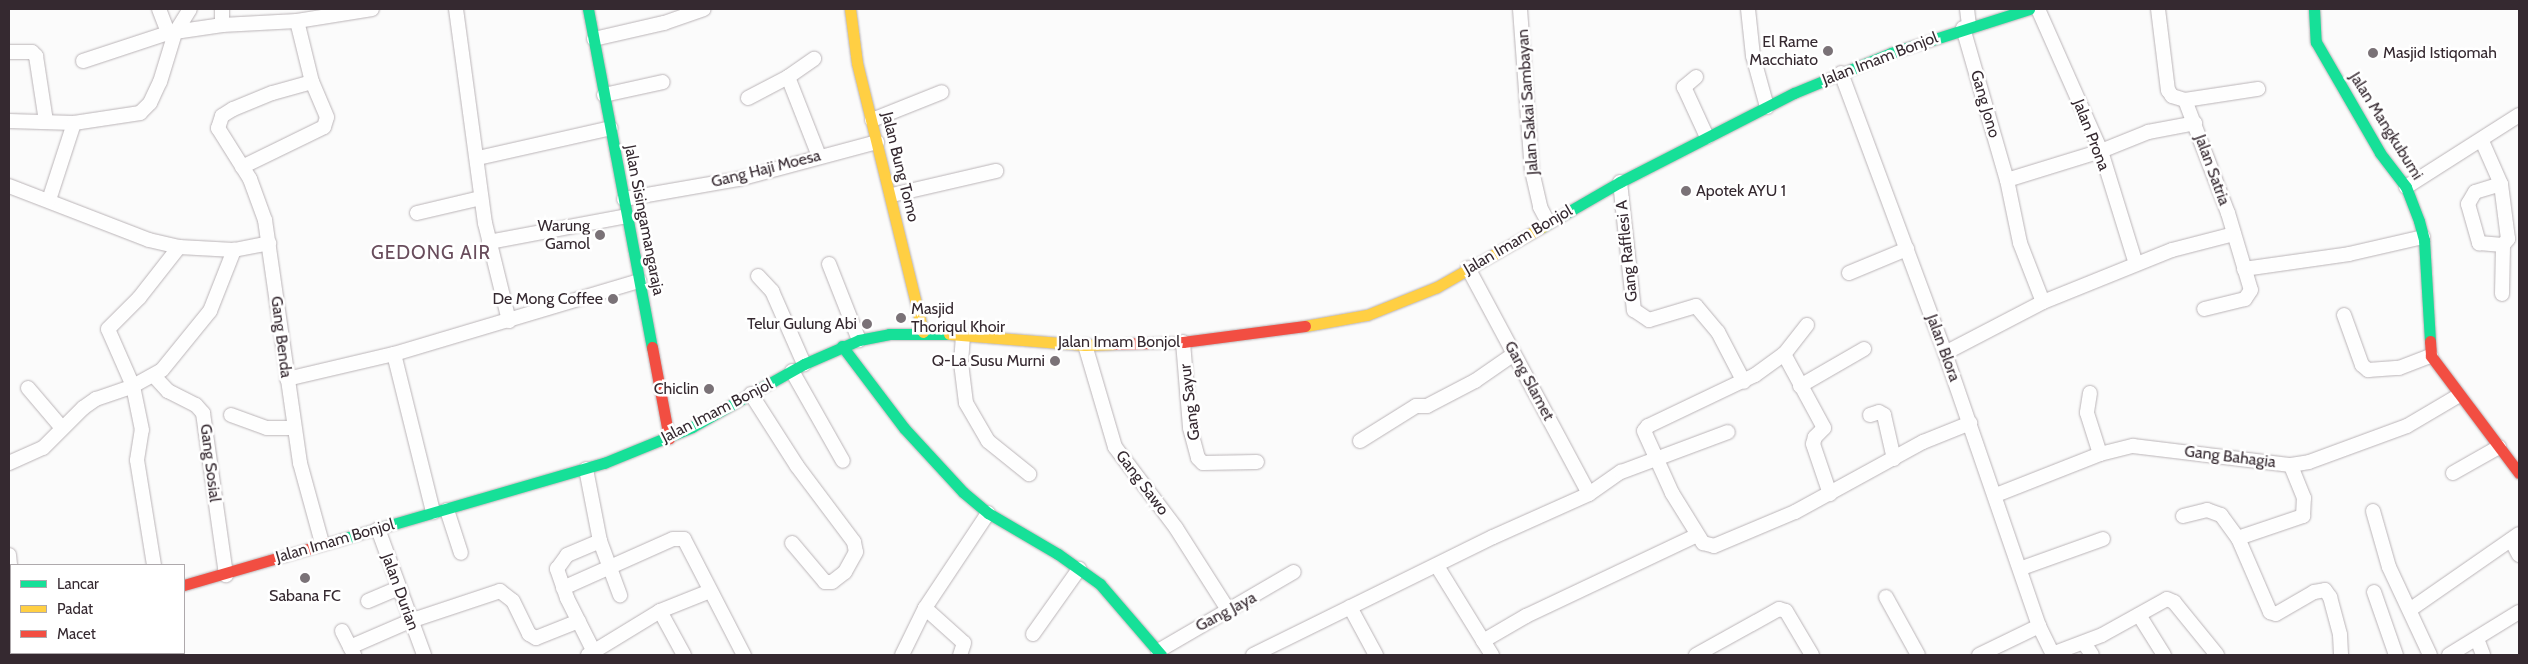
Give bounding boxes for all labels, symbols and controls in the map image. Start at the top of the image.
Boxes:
street label: Jalan Sakai Sambayan [1513,28,1543,176]
street label: Jalan Imam Bonjol [1820,28,1940,90]
place label: El Rame Macchiato [1749,32,1818,70]
place label: Masjid Istiqomah [2383,43,2497,63]
marker: El Rame Macchiato [1822,45,1834,57]
marker: Masjid Istiqomah [2367,47,2379,59]
street label: Gang Jono [1966,68,2004,140]
street label: Jalan Mangkubumi [2345,69,2427,183]
street label: Jalan Prona [2069,97,2113,173]
street label: Jalan Bung Tomo [877,110,923,224]
street label: Jalan Satria [2190,132,2234,208]
street label: Jalan Sisingamangaraja [620,143,668,297]
street label: Gang Haji Moesa [709,146,823,192]
place label: Apotek AYU 1 [1696,181,1786,201]
marker: Apotek AYU 1 [1680,185,1692,197]
street label: Gang Rafflesi A [1612,199,1642,303]
street label: Jalan Imam Bonjol [1460,201,1576,279]
place label: Warung Gamol [537,216,590,254]
marker: Warung Gamol [594,229,606,241]
district label: GEDONG AIR [370,242,492,264]
place label: De Mong Coffee [492,289,603,309]
marker: De Mong Coffee [607,293,619,305]
street label: Gang Benda [266,295,296,379]
place label: Masjid Thoriqul Khoir [911,299,1005,337]
marker: Masjid Thoriqul Khoir [895,312,907,324]
street label: Jalan Blora [1922,312,1964,384]
place label: Telur Gulung Abi [747,314,857,334]
marker: Telur Gulung Abi [861,318,873,330]
street label: Jalan Imam Bonjol [1058,332,1180,352]
street label: Gang Slamet [1500,338,1558,424]
place label: Q-La Susu Murni [932,351,1045,371]
marker: Q-La Susu Murni [1049,355,1061,367]
street label: Gang Sayur [1176,363,1204,441]
street label: Jalan Imam Bonjol [658,375,776,447]
place label: Chiclin [654,379,699,399]
marker: Chiclin [703,383,715,395]
street label: Gang Sosial [196,423,224,503]
street label: Gang Bahagia [2183,442,2277,472]
street label: Gang Sawo [1111,447,1173,519]
street label: Jalan Imam Bonjol [274,515,396,567]
street label: Jalan Durian [377,551,423,633]
legend [10,564,185,654]
marker: Sabana FC [299,572,311,584]
text: Lancar [57,575,99,593]
place label: Sabana FC [269,586,341,606]
street label: Gang Jaya [1192,588,1260,636]
text: Padat [57,600,93,618]
text: Macet [57,625,96,643]

